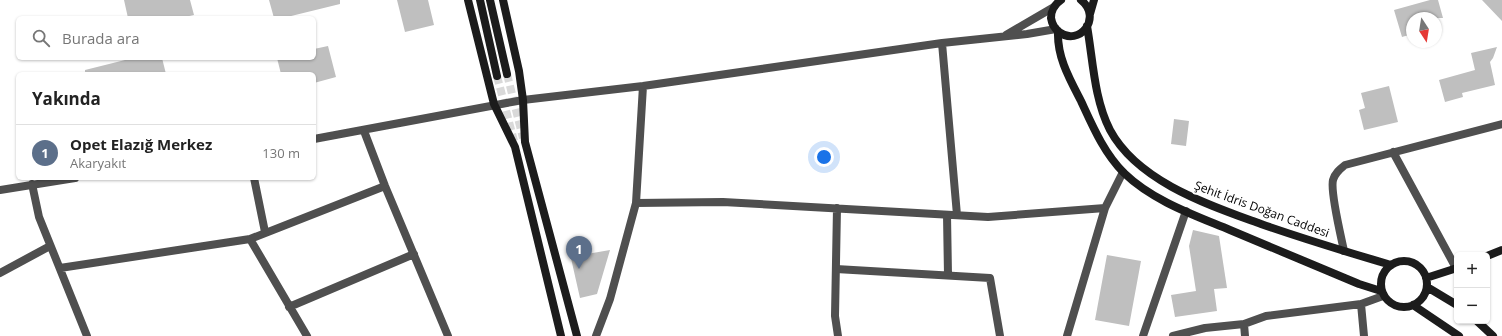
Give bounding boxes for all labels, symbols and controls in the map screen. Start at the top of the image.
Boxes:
north arrow [1406,12,1442,48]
search box [16,16,316,60]
icon: search [30,27,52,49]
text: Burada ara [62,28,140,48]
text: Yakında [32,87,101,110]
text: Opet Elazığ Merkez [70,134,212,154]
text: 1 [41,144,49,162]
text: 130 m [262,144,300,162]
your location [814,147,834,167]
text: Akaryakıt [70,154,126,172]
street label: Şehit İdris Doğan Caddesi [1192,177,1332,241]
pin: 1 [566,236,592,269]
map controls [1454,252,1490,324]
button: + [1454,252,1490,288]
button: − [1454,288,1490,324]

